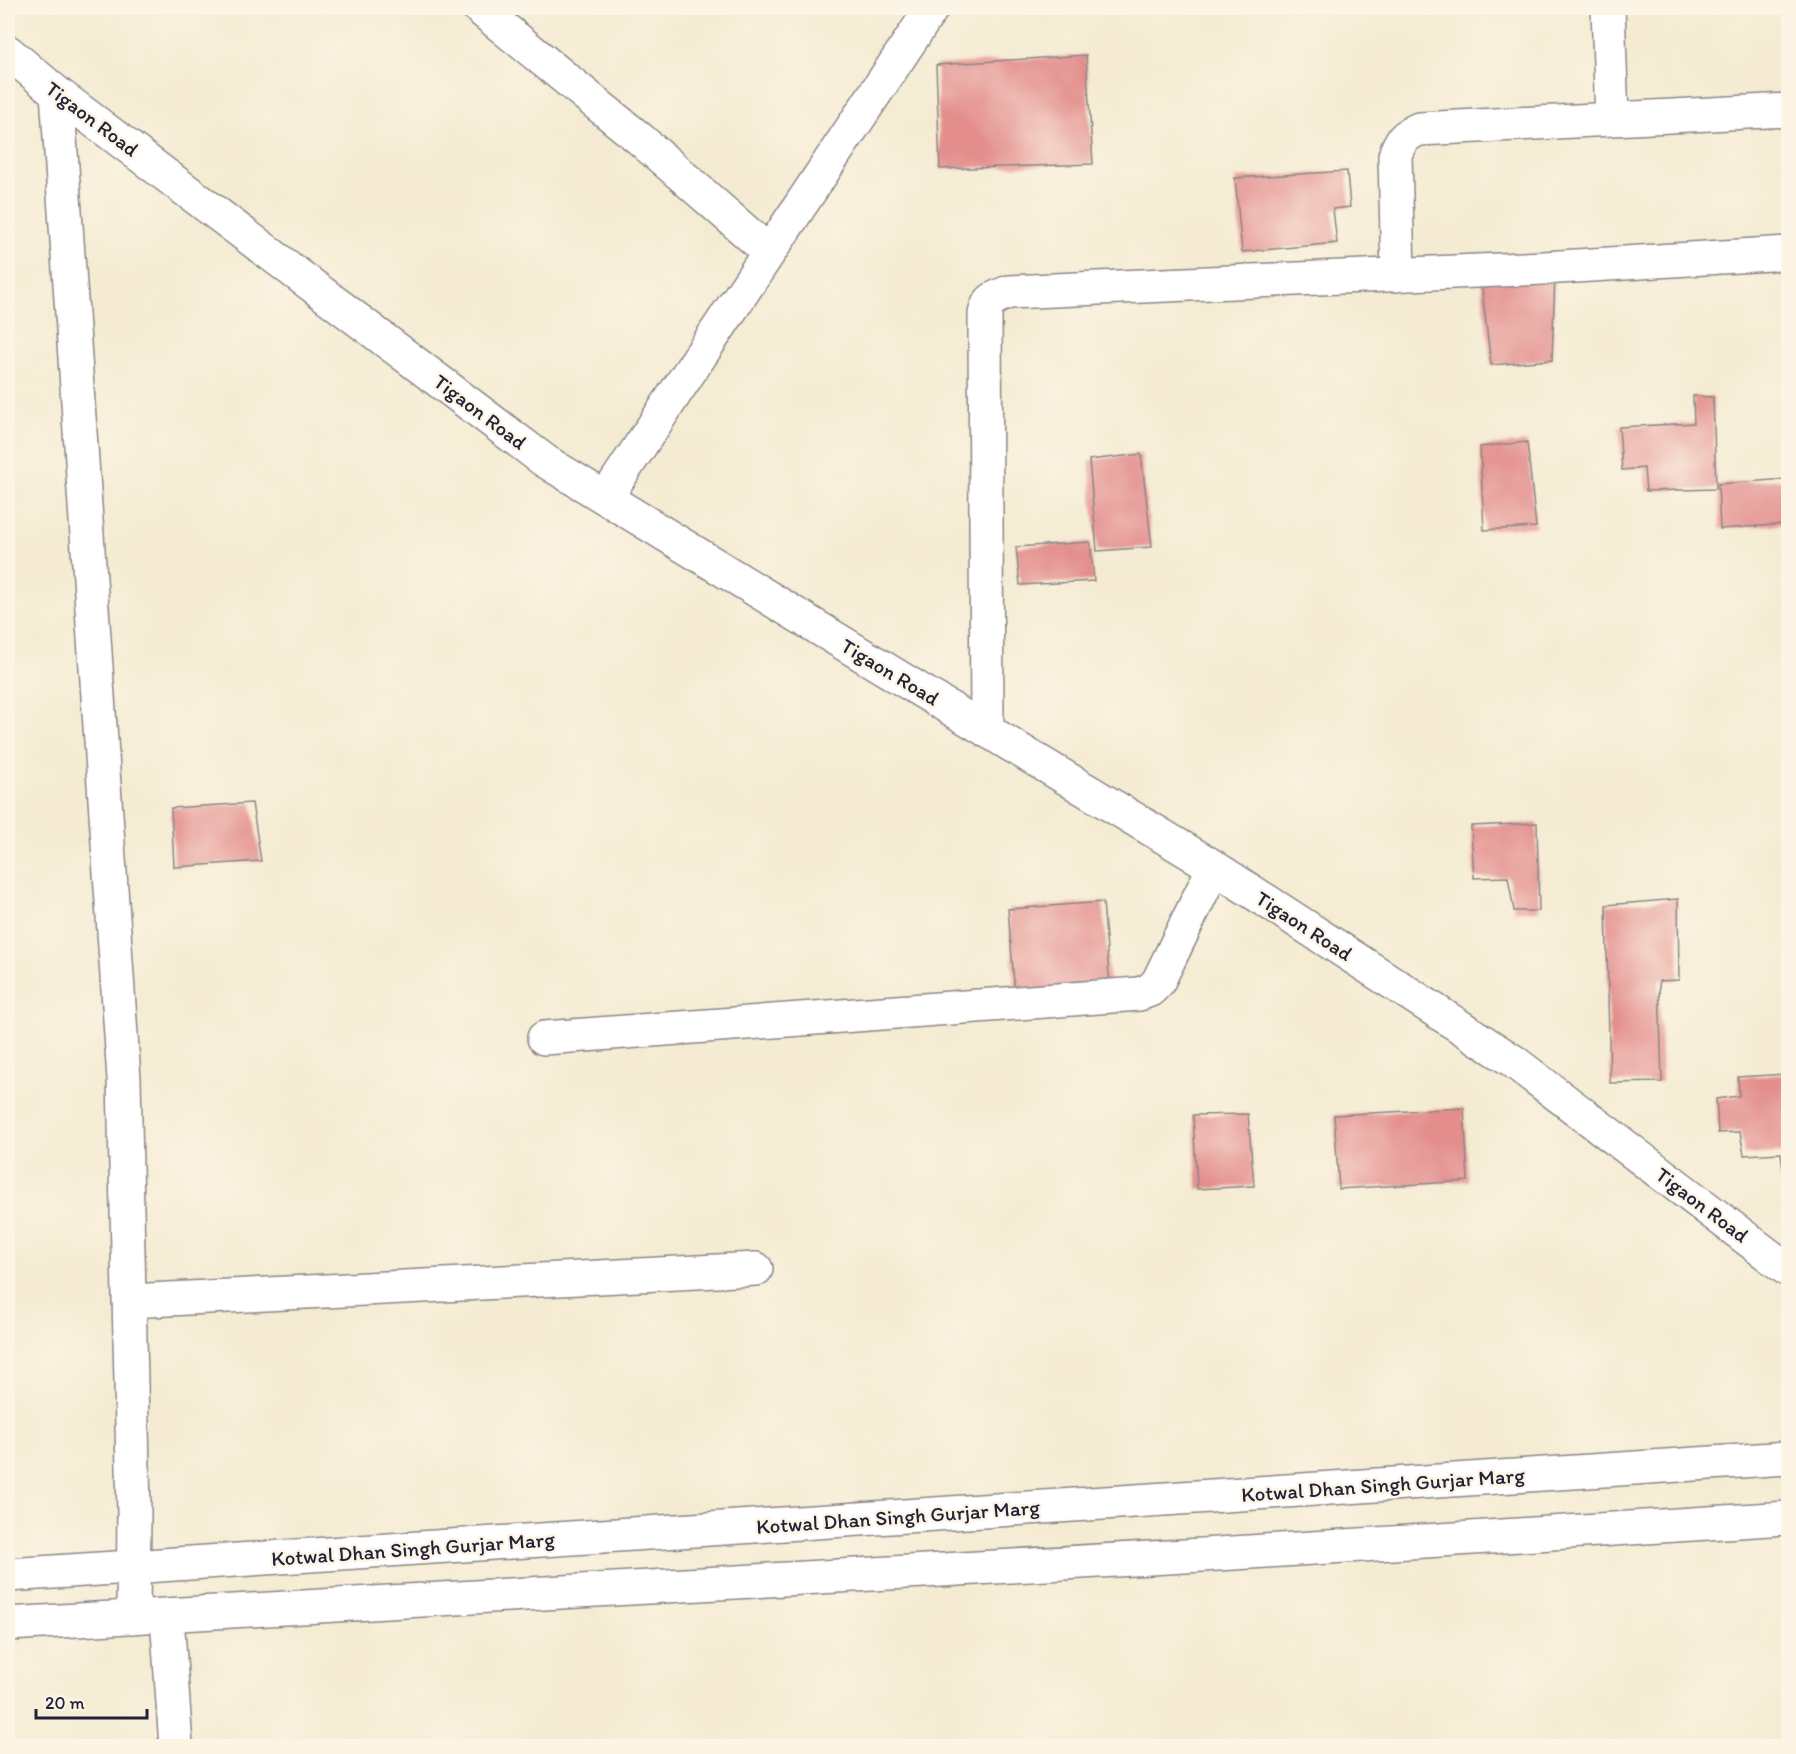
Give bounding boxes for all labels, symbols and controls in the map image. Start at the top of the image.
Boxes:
street label: Tigaon Road [41,76,144,162]
street label: Tigaon Road [429,369,532,455]
street label: Tigaon Road [837,633,944,711]
street label: Tigaon Road [1251,885,1358,966]
street label: Tigaon Road [1651,1162,1754,1248]
street label: Kotwal Dhan Singh Gurjar Marg [1240,1462,1526,1507]
street label: Kotwal Dhan Singh Gurjar Marg [755,1494,1041,1539]
street label: Kotwal Dhan Singh Gurjar Marg [270,1526,556,1571]
scale bar [36,1682,147,1720]
text: 20 m [45,1692,85,1714]

